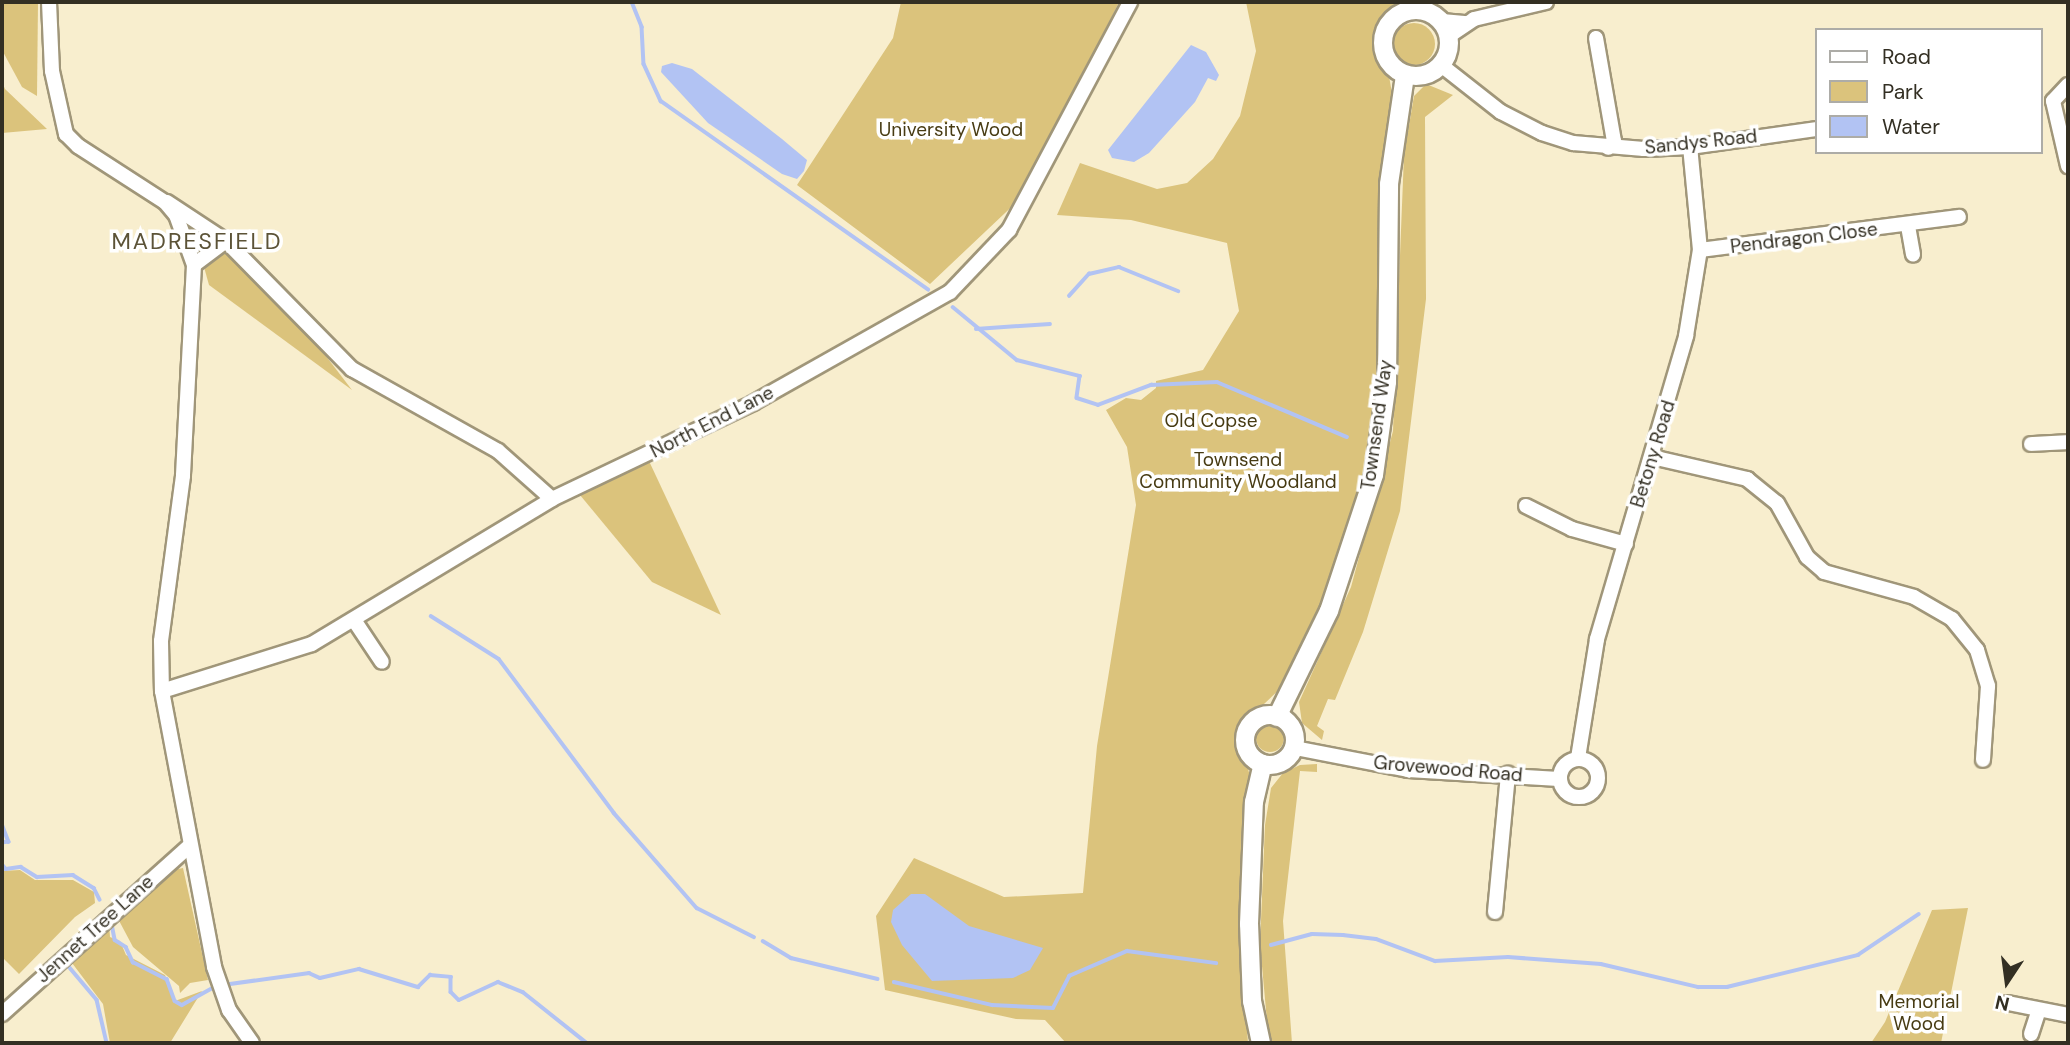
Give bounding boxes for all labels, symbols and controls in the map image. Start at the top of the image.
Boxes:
legend [1814,28,2042,154]
text: Road [1882,43,1931,71]
text: Park [1882,78,1923,106]
text: Water [1882,113,1940,141]
park label: University Wood [879,119,1023,141]
street label: Sandys Road [1644,125,1758,159]
street label: Pendragon Close [1729,218,1879,258]
district label: MADRESFIELD [113,227,281,255]
street label: Townsend Way [1357,358,1397,492]
street label: North End Lane [646,381,778,463]
street label: Betony Road [1626,398,1680,510]
park label: Old Copse [1164,410,1258,432]
park label: Townsend Community Woodland [1139,449,1337,493]
street label: Grovewood Road [1372,751,1524,787]
street label: Jennet Tree Lane [32,870,158,988]
north arrow [1972,947,2042,1017]
text: N [1993,989,2012,1017]
park label: Memorial Wood [1878,991,1960,1035]

